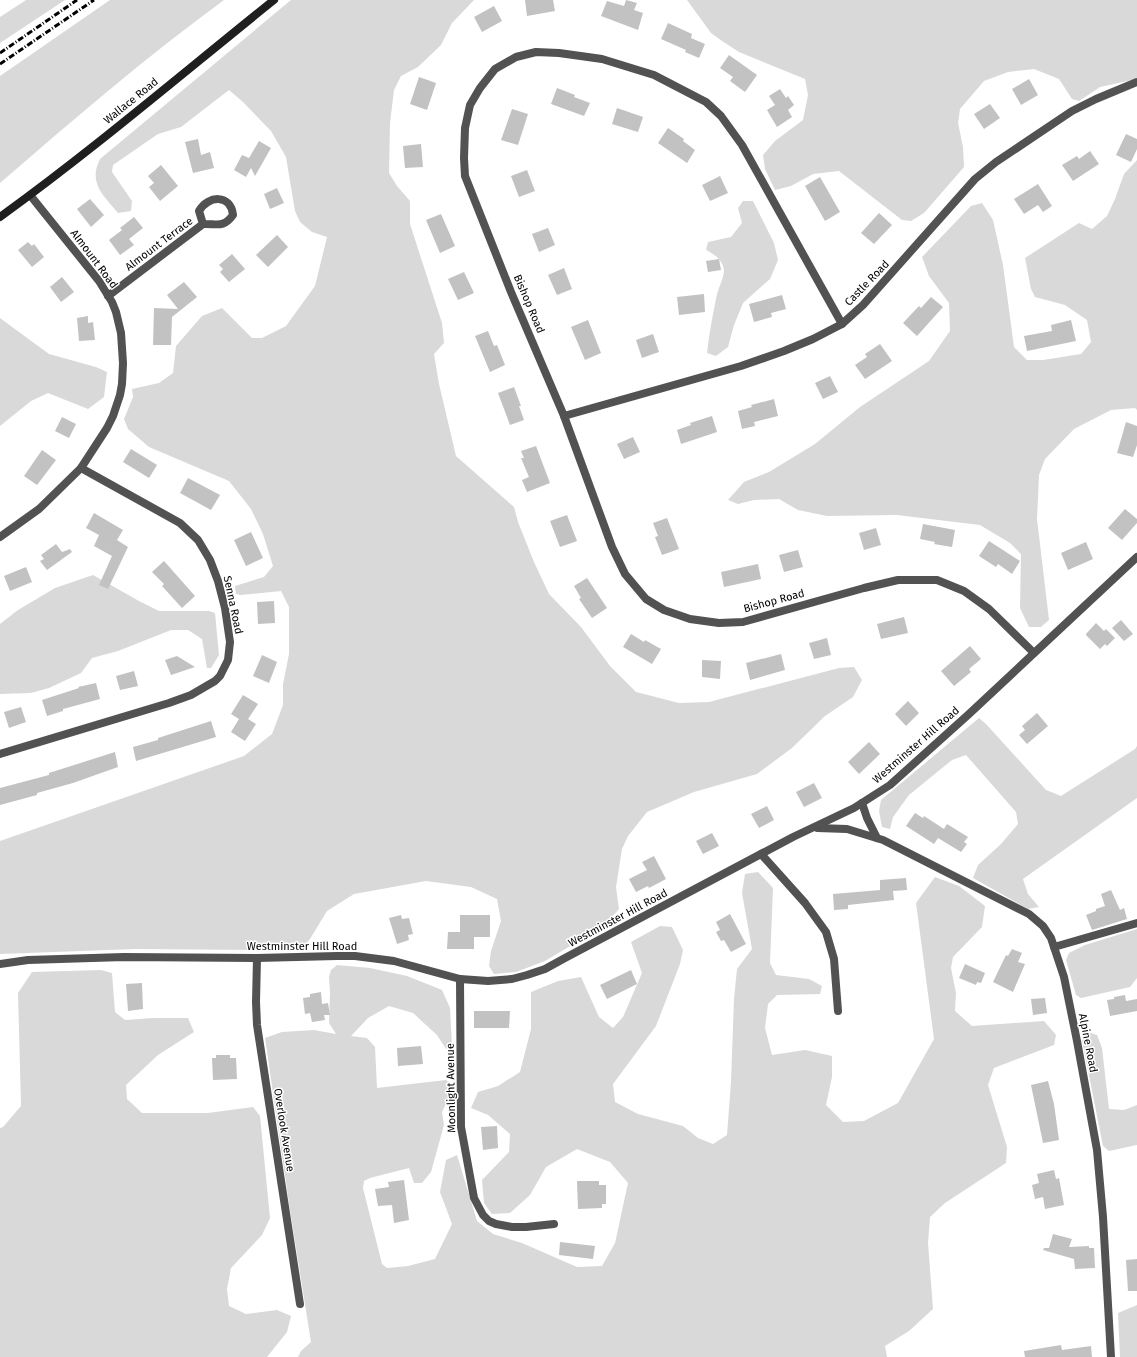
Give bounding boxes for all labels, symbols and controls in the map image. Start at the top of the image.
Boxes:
street label: Wallace Road [101,75,161,127]
street label: Almount Terrace [123,214,195,274]
street label: Almount Road [68,227,120,291]
street label: Castle Road [842,257,892,309]
street label: Bishop Road [511,273,547,335]
street label: Senna Road [220,575,246,635]
street label: Bishop Road [742,587,806,615]
street label: Westminster Hill Road [870,704,962,786]
street label: Westminster Hill Road [566,886,670,950]
street label: Westminster Hill Road [247,940,357,953]
street label: Alpine Road [1076,1012,1100,1074]
street label: Moonlight Avenue [444,1043,458,1133]
street label: Overlook Avenue [271,1087,297,1173]

